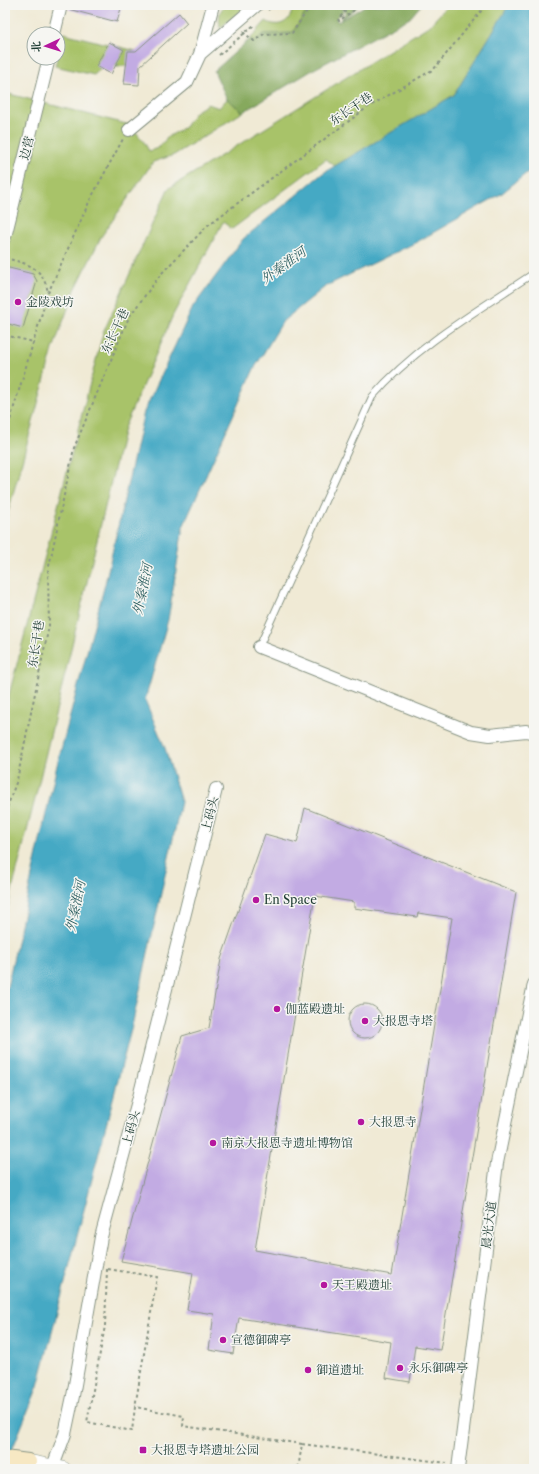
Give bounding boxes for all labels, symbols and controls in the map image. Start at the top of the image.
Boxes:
north arrow [26,26,66,66]
text: 北 [29,41,43,53]
street label: 东长干巷 [327,89,375,128]
street label: 边营 [16,134,37,161]
water label: 外秦淮河 [257,242,310,287]
place label: 金陵戏坊 [26,294,74,309]
marker: 金陵戏坊 [13,297,23,307]
street label: 东长干巷 [98,306,131,356]
water label: 外秦淮河 [129,560,156,616]
street label: 东长干巷 [24,619,47,669]
street label: 上码头 [198,795,221,833]
water label: 外秦淮河 [62,877,89,933]
place label: En Space [264,892,317,907]
marker: En Space [251,895,261,905]
place label: 伽蓝殿遗址 [285,1001,345,1016]
marker: 伽蓝殿遗址 [272,1004,282,1014]
place label: 大报恩寺塔 [373,1013,433,1028]
marker: 大报恩寺塔 [360,1016,370,1026]
street label: 上码头 [119,1109,142,1147]
place label: 大报恩寺 [369,1114,417,1129]
marker: 大报恩寺 [356,1117,366,1127]
place label: 南京大报恩寺遗址博物馆 [221,1135,353,1150]
marker: 南京大报恩寺遗址博物馆 [208,1138,218,1148]
street label: 晨光大道 [478,1200,499,1250]
place label: 天王殿遗址 [332,1277,392,1292]
marker: 天王殿遗址 [319,1280,329,1290]
place label: 宣德御碑亭 [231,1332,291,1347]
marker: 宣德御碑亭 [218,1335,228,1345]
place label: 永乐御碑亭 [408,1360,468,1375]
place label: 御道遗址 [316,1362,364,1377]
marker: 永乐御碑亭 [395,1363,405,1373]
marker: 御道遗址 [303,1365,313,1375]
place label: 大报恩寺塔遗址公园 [151,1442,259,1457]
marker: 大报恩寺塔遗址公园 [138,1445,148,1455]

